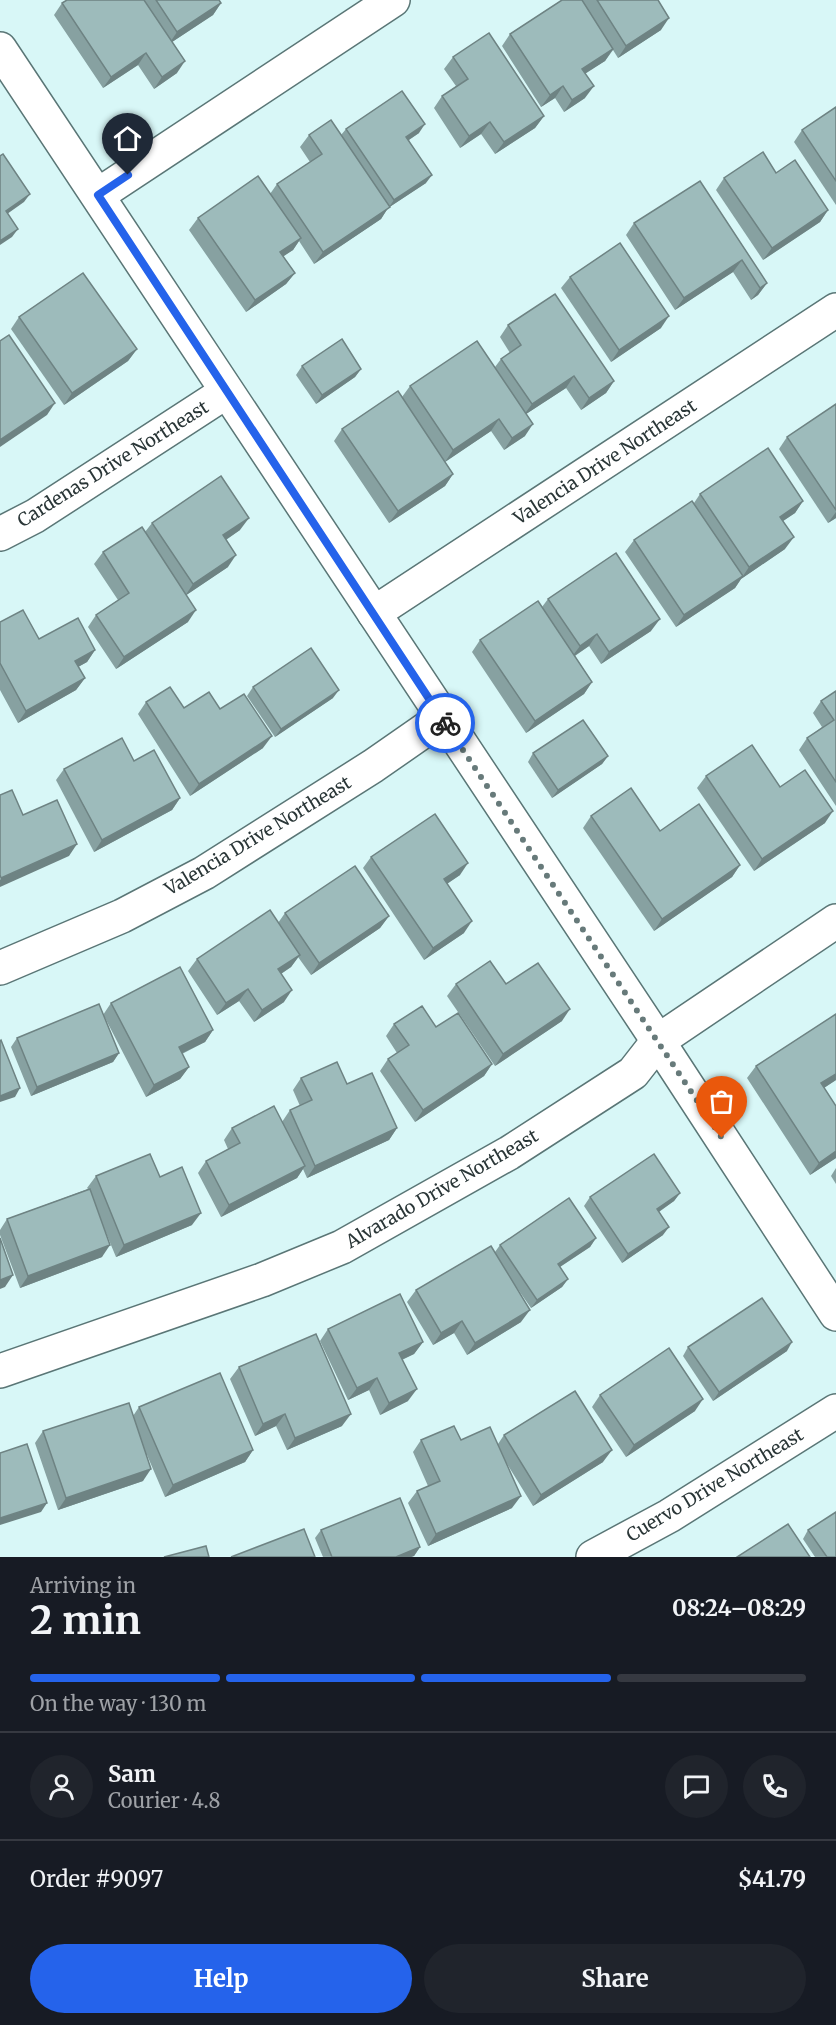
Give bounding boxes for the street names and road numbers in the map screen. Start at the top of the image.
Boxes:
street label: Valencia Drive Northeast [508,394,701,530]
street label: Cardenas Drive Northeast [13,395,213,532]
street label: Valencia Drive Northeast [159,771,355,901]
street label: Alvarado Drive Northeast [341,1124,542,1254]
street label: Cuervo Drive Northeast [622,1423,807,1547]

